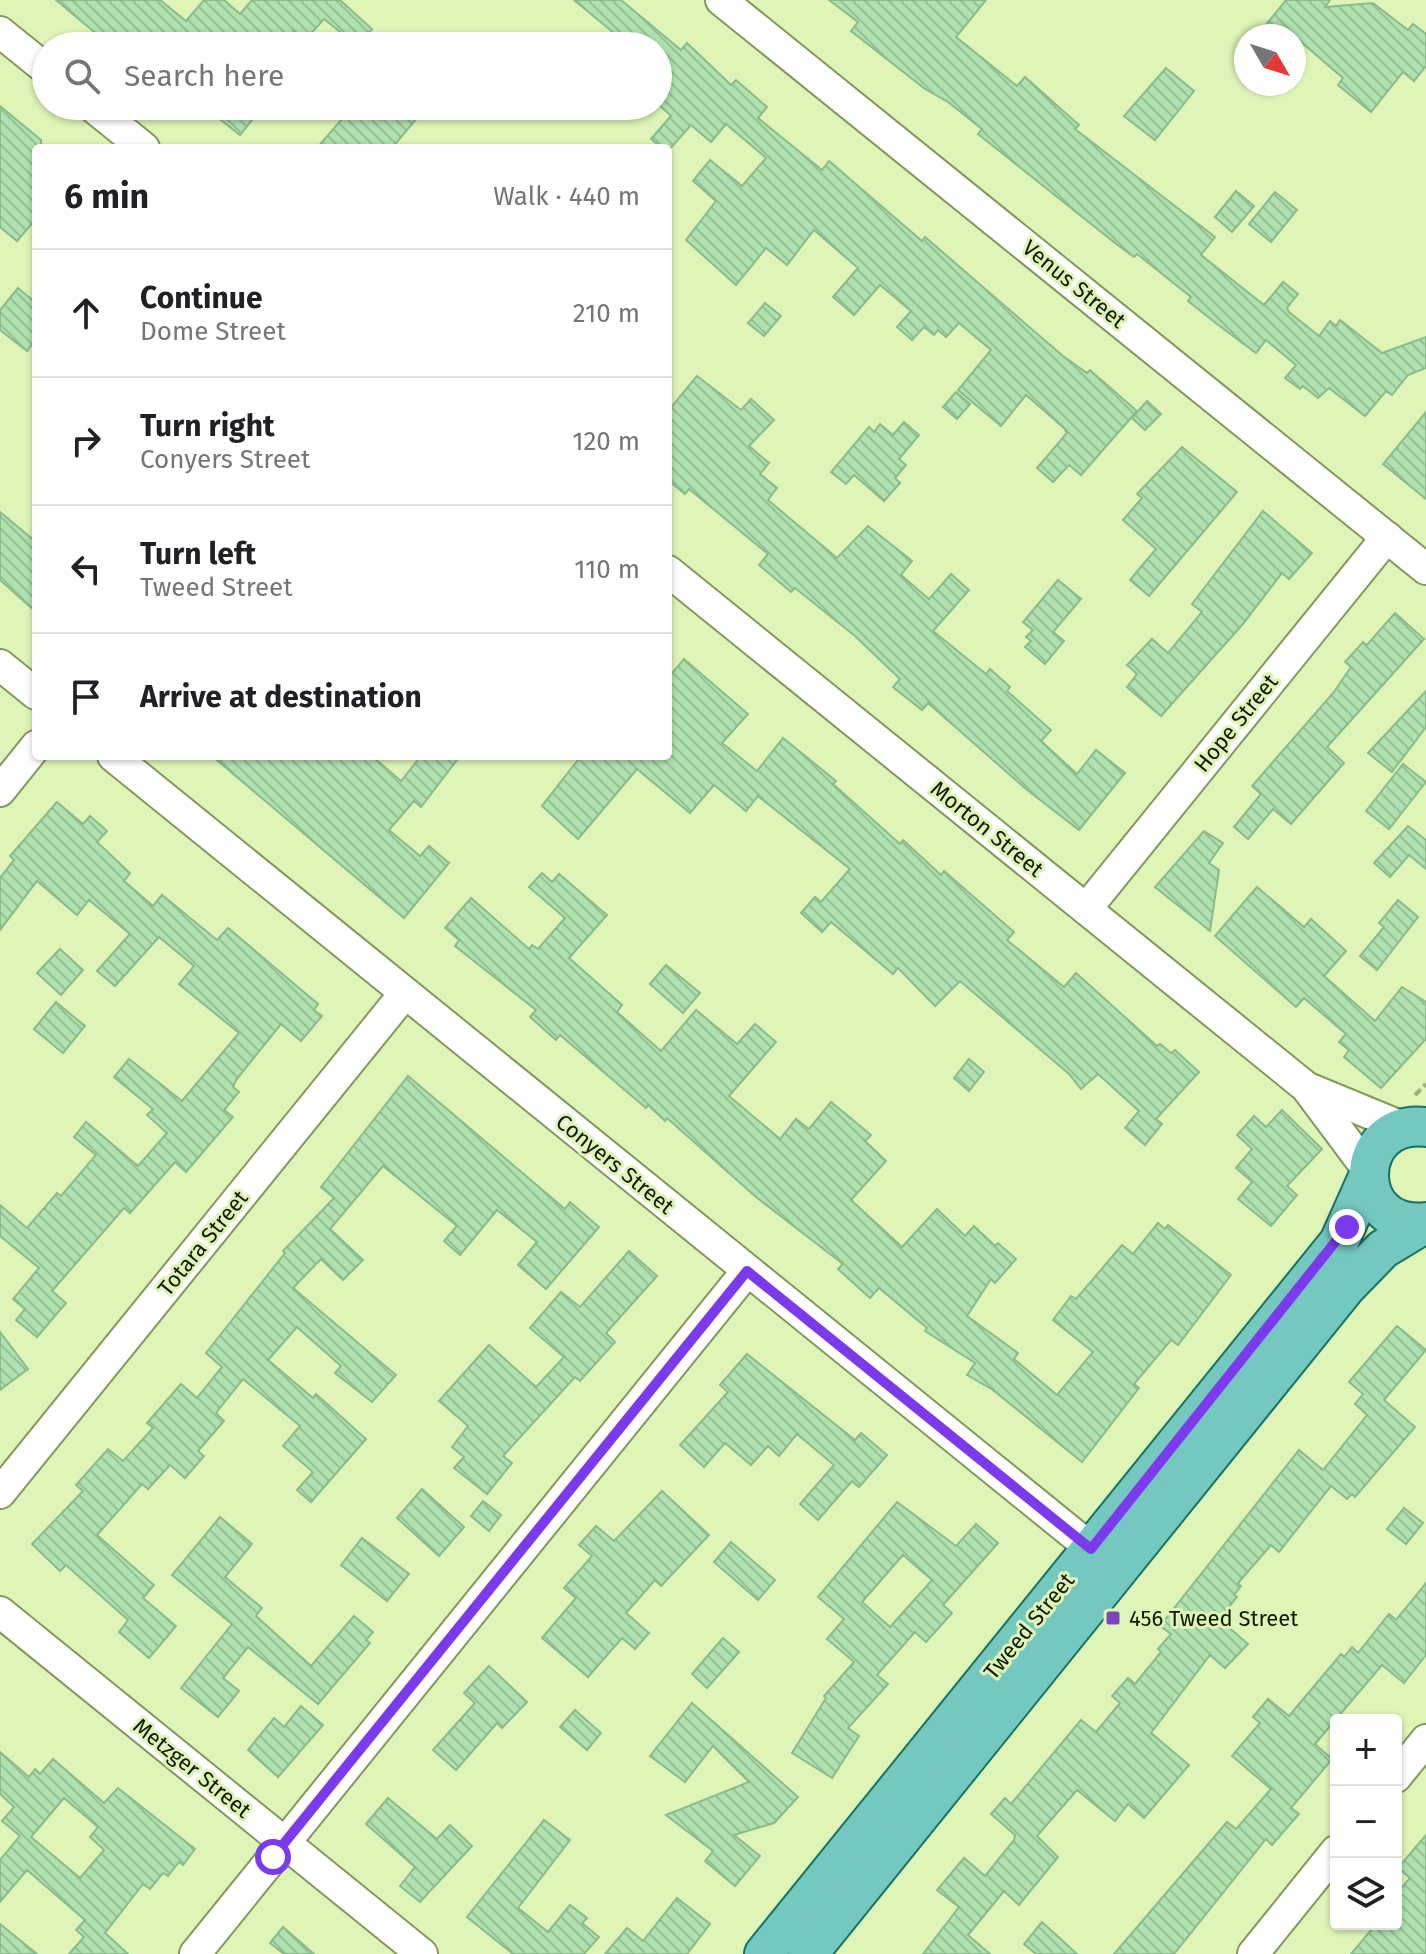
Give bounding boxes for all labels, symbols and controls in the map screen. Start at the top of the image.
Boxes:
north arrow [1234,24,1306,96]
search box [32,32,672,120]
icon: search [60,54,104,98]
text: Search here [124,58,284,94]
text: 6 min [64,176,149,217]
text: Walk · 440 m [493,181,640,212]
street label: Venus Street [1017,234,1131,334]
text: Continue [140,280,263,316]
icon: ahead [64,291,108,335]
text: 210 m [573,298,640,329]
text: Dome Street [140,316,286,347]
text: Turn right [140,408,275,444]
icon: right [64,419,108,463]
text: 120 m [572,426,640,457]
text: Conyers Street [140,444,310,475]
text: Turn left [140,536,256,572]
icon: left [64,547,108,591]
text: 110 m [574,554,640,585]
text: Tweed Street [140,572,293,603]
street label: Hope Street [1188,668,1284,777]
icon: arrive [64,675,108,719]
text: Arrive at destination [140,679,422,715]
street label: Morton Street [925,775,1049,883]
street label: Conyers Street [550,1108,680,1220]
street label: Totara Street [152,1185,254,1301]
route end [1329,1209,1365,1245]
street label: Tweed Street [978,1567,1080,1685]
place label: 456 Tweed Street [1129,1605,1298,1632]
marker: 456 Tweed Street [1104,1609,1122,1627]
street label: Metzger Street [128,1712,256,1824]
map controls [1330,1714,1402,1930]
button: + [1330,1714,1402,1786]
button: − [1330,1786,1402,1858]
route start [255,1839,291,1875]
button: layers [1330,1858,1402,1930]

